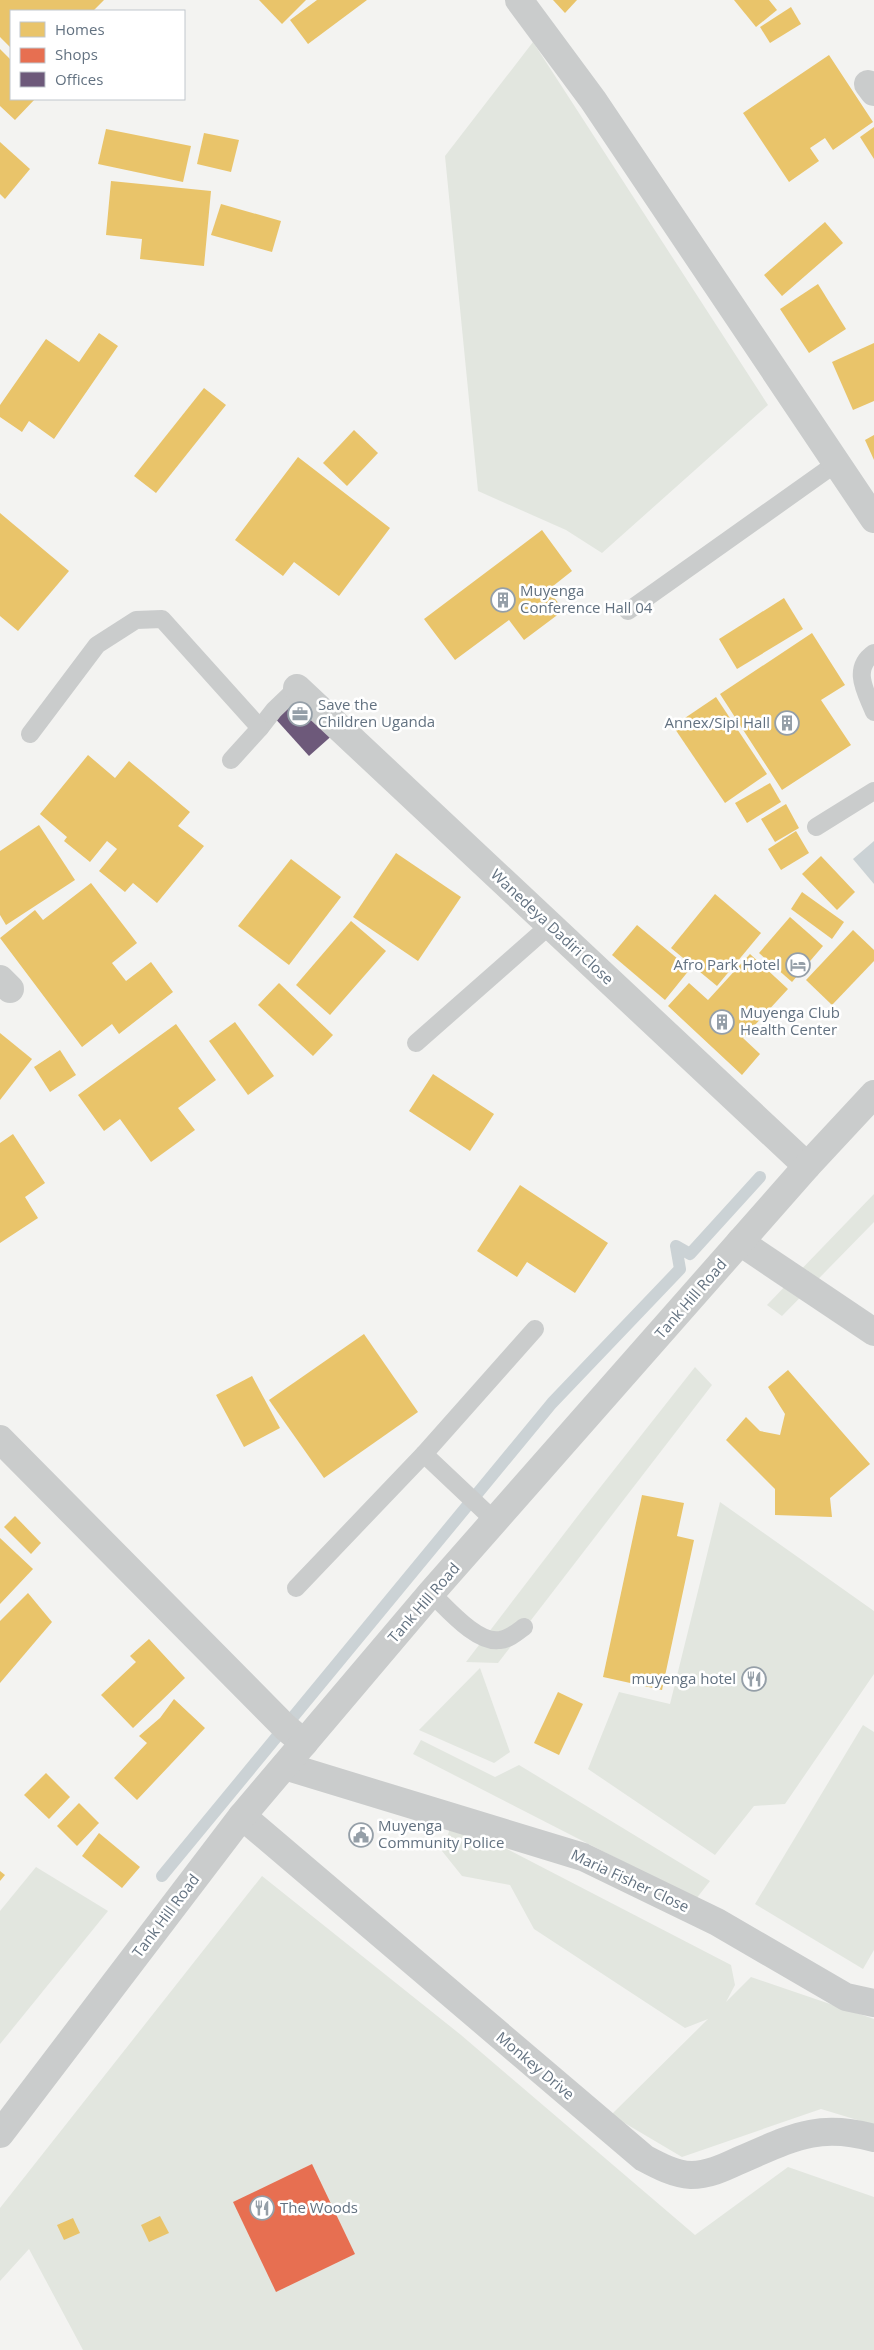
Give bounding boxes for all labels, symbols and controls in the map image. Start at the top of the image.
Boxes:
legend [10,10,185,100]
text: Homes [55,19,105,39]
text: Shops [55,44,98,64]
text: Offices [55,69,103,89]
place label: Muyenga Conference Hall 04 [520,580,653,617]
building icon: Muyenga Conference Hall 04 [490,587,516,613]
place label: Save the Children Uganda [318,694,435,731]
office icon: Save the Children Uganda [287,701,313,727]
building icon: Annex/Sipi Hall [774,710,800,736]
place label: Annex/Sipi Hall [665,712,770,732]
street label: Wanedeya Dadiri Close [487,864,618,988]
hotel icon: Afro Park Hotel [785,952,811,978]
place label: Afro Park Hotel [674,954,780,974]
place label: Muyenga Club Health Center [740,1002,840,1039]
building icon: Muyenga Club Health Center [709,1009,735,1035]
street label: Tank Hill Road [650,1254,730,1343]
street label: Tank Hill Road [383,1558,463,1647]
restaurant icon: muyenga hotel [741,1666,767,1692]
place label: muyenga hotel [632,1668,736,1688]
place label: Muyenga Community Police [378,1815,504,1852]
public building icon: Muyenga Community Police [348,1822,374,1848]
street label: Maria Fisher Close [568,1844,693,1916]
street label: Tank Hill Road [127,1870,203,1961]
street label: Monkey Drive [492,2027,579,2104]
restaurant icon: The Woods [249,2195,275,2221]
place label: The Woods [280,2197,358,2217]

